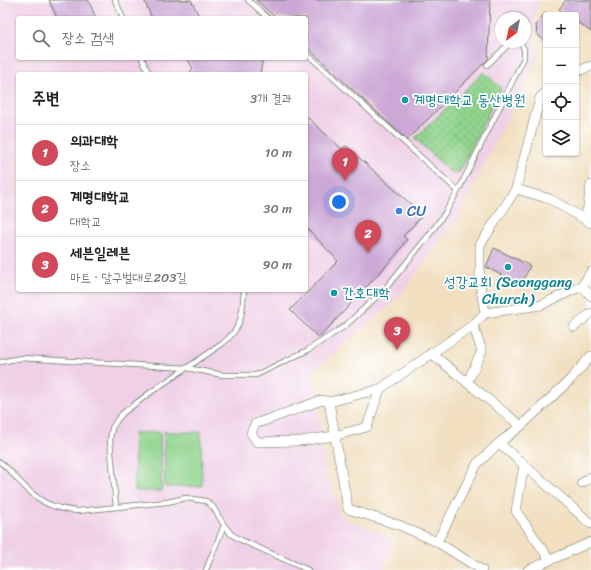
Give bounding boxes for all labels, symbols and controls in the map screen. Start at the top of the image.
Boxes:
north arrow [495,12,531,48]
map controls [543,12,579,156]
button: + [543,12,579,48]
search box [16,16,308,60]
text: 장소 검색 [62,25,114,51]
icon: search [30,27,52,49]
button: − [543,48,579,84]
text: 주변 [32,83,59,113]
button: locate [543,84,579,120]
text: 3개 결과 [250,87,292,110]
place label: 계명대학교 동산병원 [413,87,526,113]
marker: 계명대학교 동산병원 [400,95,410,105]
button: layers [543,120,579,156]
text: 의과대학 [70,128,118,154]
text: 1 [42,141,48,164]
text: 10 m [265,141,292,164]
pin: 1 [332,148,358,181]
text: 장소 [70,154,91,177]
text: 계명대학교 [70,184,130,210]
your location [329,192,349,212]
text: 2 [41,197,49,220]
text: 30 m [263,197,292,220]
place label: CU [407,198,427,224]
marker: CU [394,206,404,216]
text: 대학교 [70,210,101,233]
pin: 2 [355,220,381,253]
text: 세븐일레븐 [70,240,130,266]
text: 3 [41,253,49,276]
text: 90 m [262,253,292,276]
marker: 성강교회 (Seonggang Church) [503,262,513,272]
text: 마트 · 달구벌대로203길 [70,266,187,289]
place label: 성강교회 (Seonggang Church) [444,269,573,312]
place label: 간호대학 [342,280,390,306]
marker: 간호대학 [329,288,339,298]
pin: 3 [384,317,410,350]

